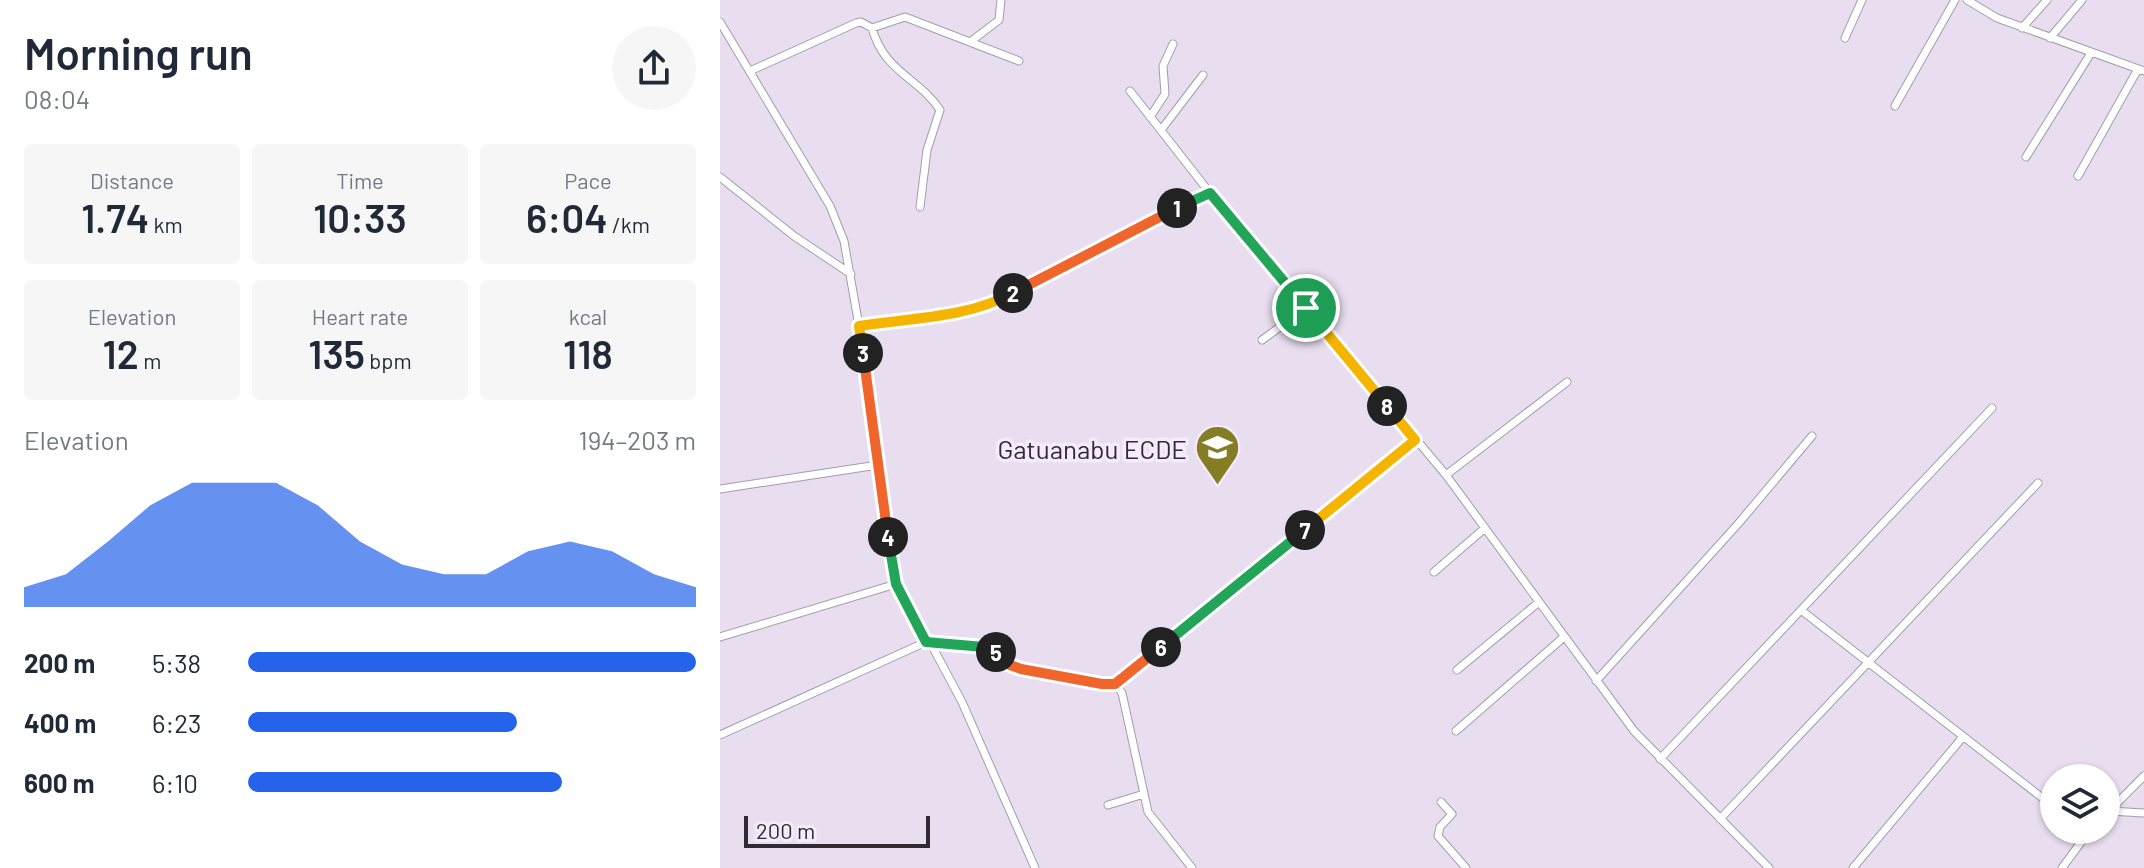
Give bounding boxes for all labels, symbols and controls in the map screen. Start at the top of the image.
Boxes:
text: Morning run [24,26,253,79]
button: share [612,26,696,110]
text: 08:04 [24,83,90,114]
text: Distance [90,167,174,193]
text: Time [336,167,384,193]
text: Pace [564,167,612,193]
pin: 1 [1157,188,1197,228]
text: 1.74 [81,193,149,241]
text: 10:33 [313,193,407,241]
text: 6:04 [526,193,608,241]
text: 1 [1173,195,1181,221]
text: km [149,211,183,237]
text: /km [608,211,650,237]
pin: 2 [993,273,1033,313]
pin [1272,274,1340,342]
text: 2 [1007,280,1019,306]
icon: arrive [1284,286,1328,330]
text: Elevation [88,303,176,329]
text: Heart rate [312,303,408,329]
text: kcal [569,303,607,329]
text: 12 [103,329,139,377]
text: 135 [308,329,365,377]
text: 118 [563,329,613,377]
pin: 3 [843,333,883,373]
text: 3 [857,340,869,366]
text: m [139,347,161,373]
text: bpm [365,347,412,373]
pin: 8 [1367,386,1407,426]
text: 8 [1381,393,1393,419]
text: Elevation [24,424,129,455]
text: 194–203 m [579,424,696,455]
school or university icon: Gatuanabu ECDE [1194,424,1242,487]
place label: Gatuanabu ECDE [997,433,1187,464]
pin: 7 [1285,510,1325,550]
pin: 4 [868,517,908,557]
text: 7 [1300,517,1310,543]
text: 4 [881,524,895,550]
pin: 6 [1141,627,1181,667]
pin: 5 [976,632,1016,672]
text: 6 [1155,634,1167,660]
text: 5 [990,639,1002,665]
text: 200 m [24,647,95,678]
text: 5:38 [152,647,201,678]
text: 400 m [24,707,96,738]
text: 6:23 [152,707,201,738]
map controls [2040,764,2120,844]
button: layers [2040,764,2120,844]
text: 600 m [24,767,95,798]
text: 6:10 [152,767,198,798]
scale bar [744,812,930,848]
text: 200 m [756,817,815,843]

